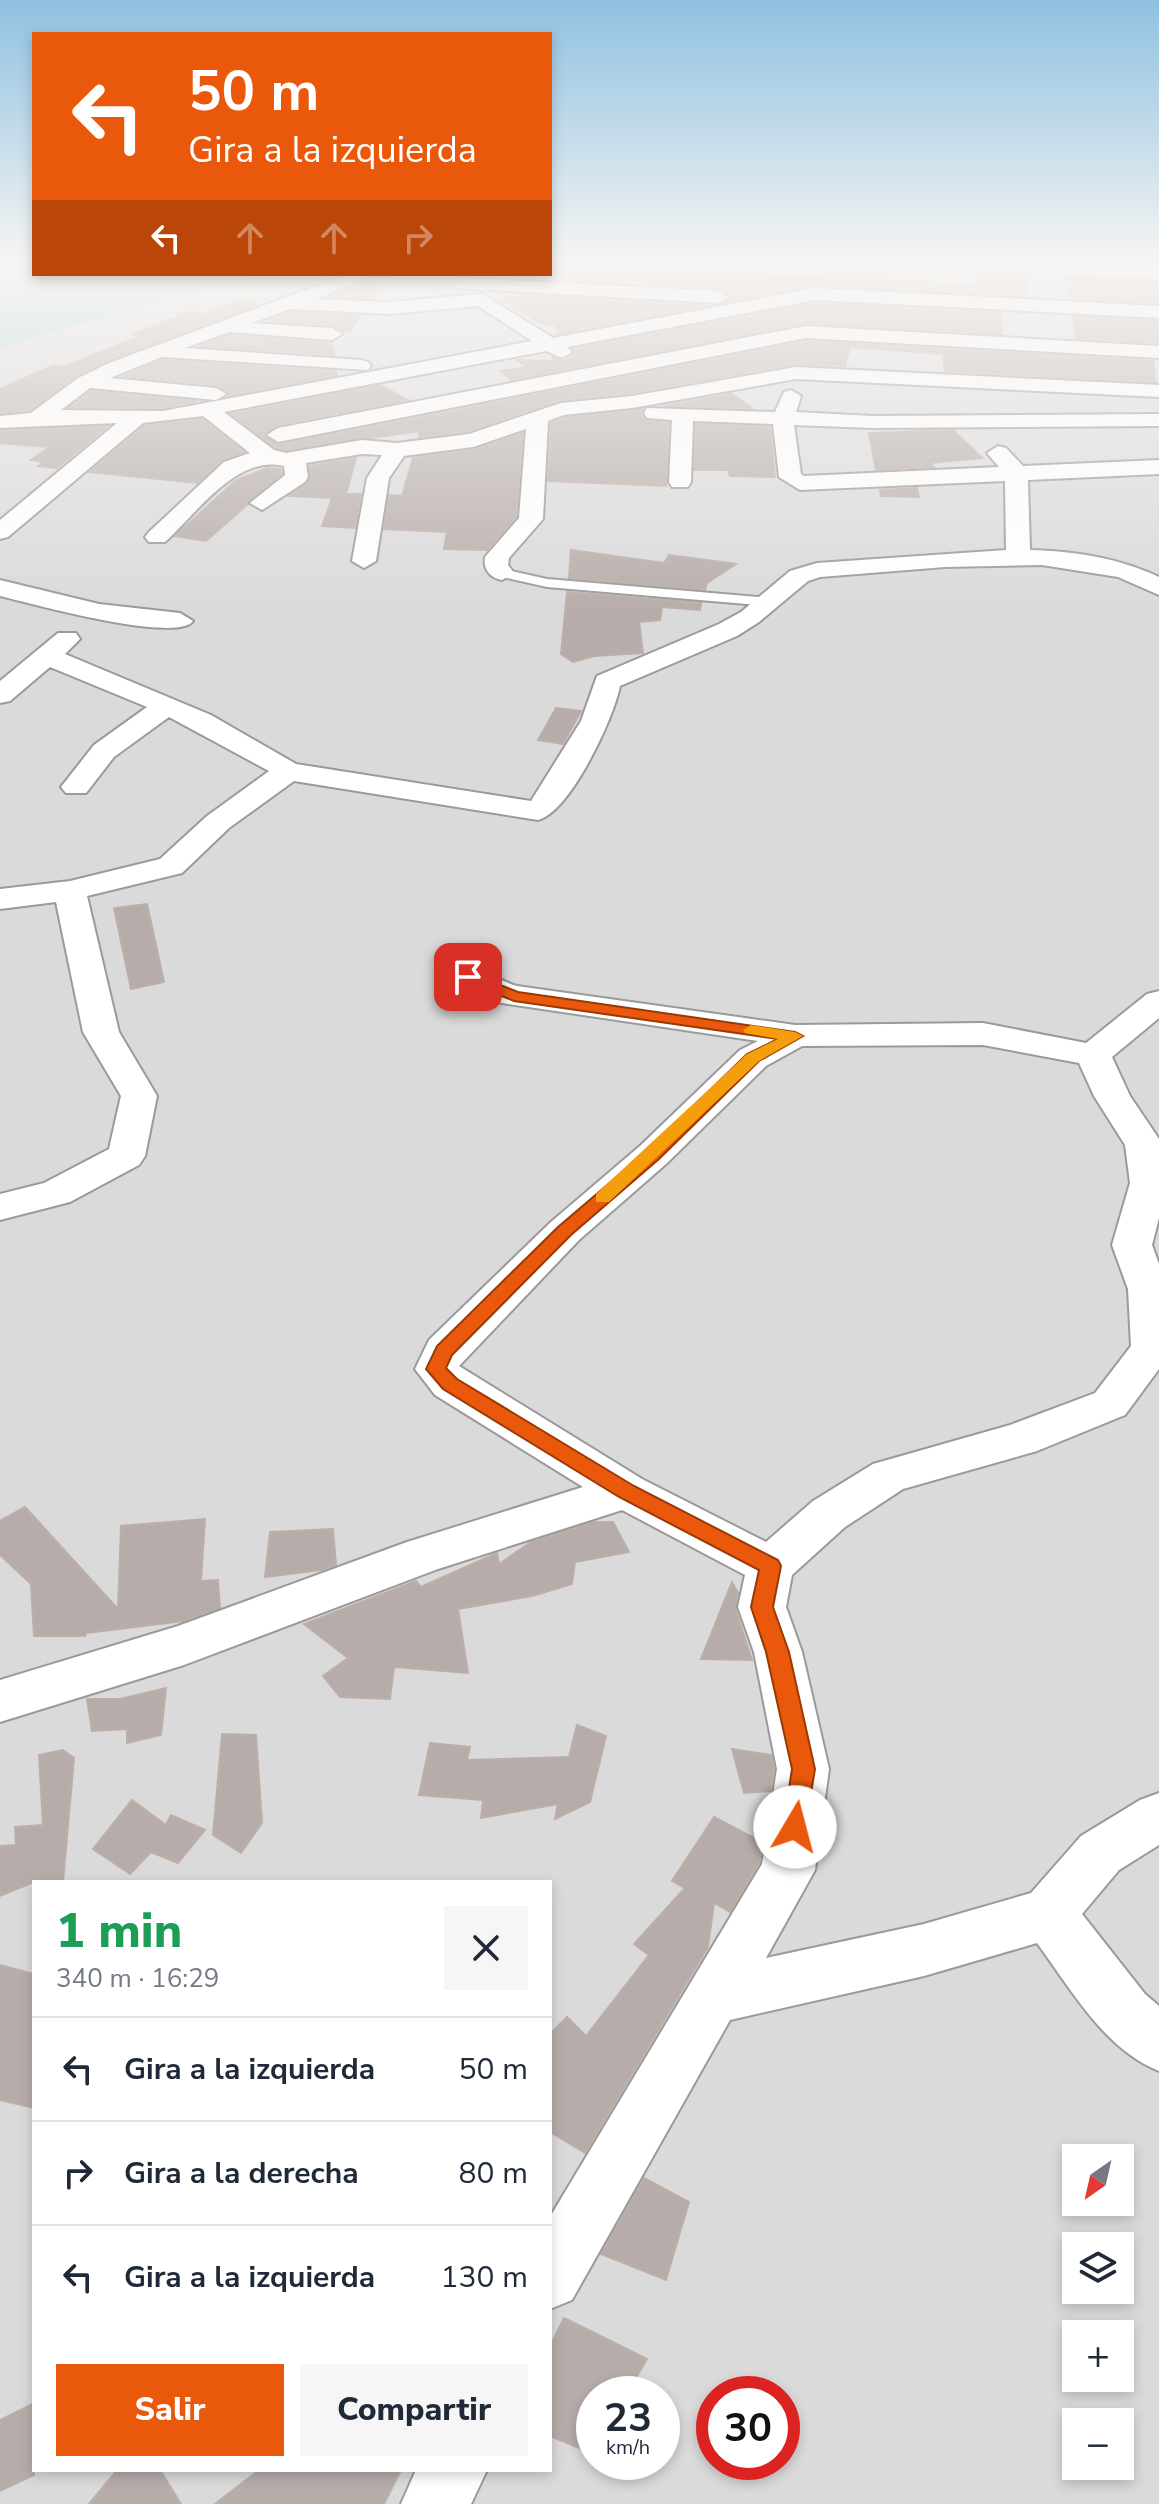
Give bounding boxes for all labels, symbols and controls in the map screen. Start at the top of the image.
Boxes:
text: 50 m [188,53,319,130]
icon: left [56,64,160,168]
text: Gira a la izquierda [188,126,477,175]
icon: left [144,216,188,260]
icon: ahead [228,216,272,260]
icon: ahead [312,216,356,260]
icon: right [396,216,440,260]
pin [434,943,502,1011]
icon: arrive [446,955,490,999]
position arrow [753,1785,837,1869]
text: 1 min [56,1898,182,1964]
button: close [444,1906,528,1990]
text: 340 m · 16:29 [56,1961,219,1996]
icon: left [56,2047,100,2091]
text: Gira a la izquierda [124,2049,375,2090]
text: 50 m [459,2049,528,2090]
north arrow [1062,2144,1134,2216]
map controls [1062,2144,1134,2480]
icon: right [56,2151,100,2195]
text: Gira a la derecha [124,2153,359,2194]
text: 80 m [459,2153,528,2194]
button: layers [1062,2232,1134,2304]
icon: left [56,2255,100,2299]
text: Gira a la izquierda [124,2257,375,2298]
text: 130 m [441,2257,528,2298]
button: + [1062,2320,1134,2392]
button: Salir [56,2364,284,2456]
button: Compartir [300,2364,528,2456]
speed limit sign: 30 [696,2376,800,2480]
text: 23 [604,2391,652,2445]
button: − [1062,2408,1134,2480]
text: km/h [606,2434,650,2461]

